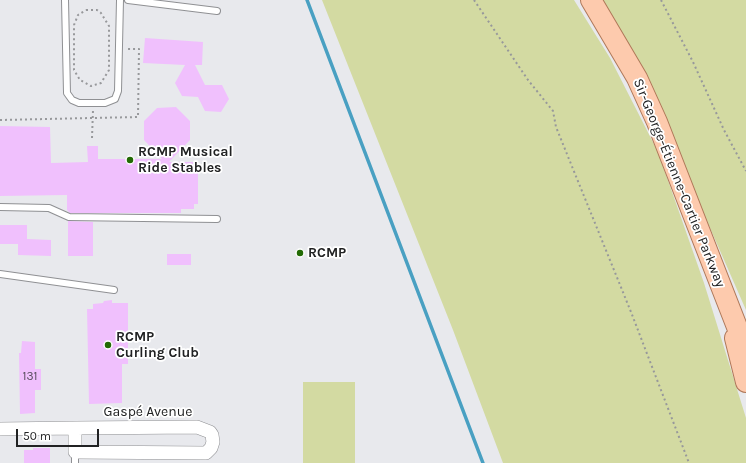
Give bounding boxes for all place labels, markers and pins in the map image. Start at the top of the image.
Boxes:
place label: RCMP Musical Ride Stables [138,144,233,176]
marker: RCMP Musical Ride Stables [125,155,135,165]
place label: RCMP [308,245,346,261]
marker: RCMP [295,248,305,258]
place label: RCMP Curling Club [116,329,199,362]
marker: RCMP Curling Club [103,340,113,350]

